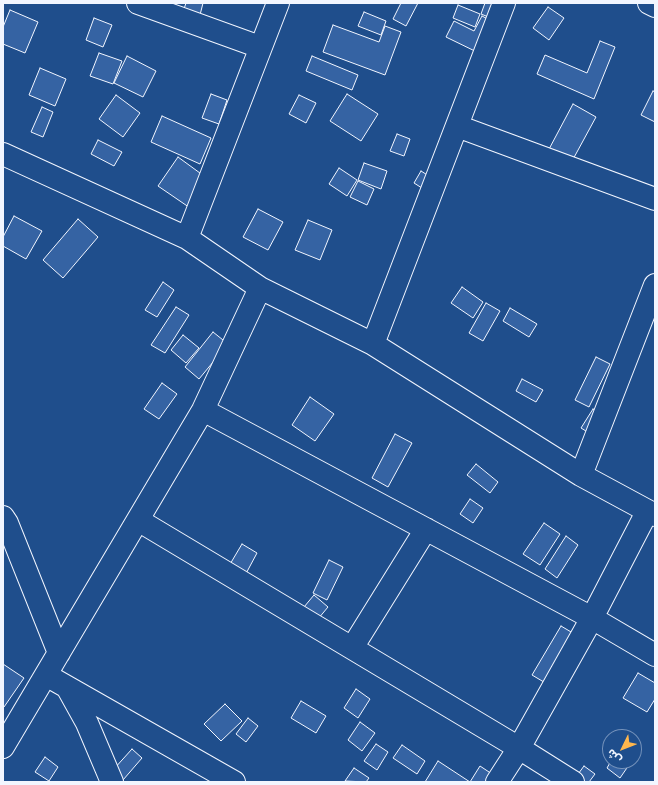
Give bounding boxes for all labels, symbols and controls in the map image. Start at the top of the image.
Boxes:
north arrow [602,729,642,769]
text: ش [604,746,624,767]

